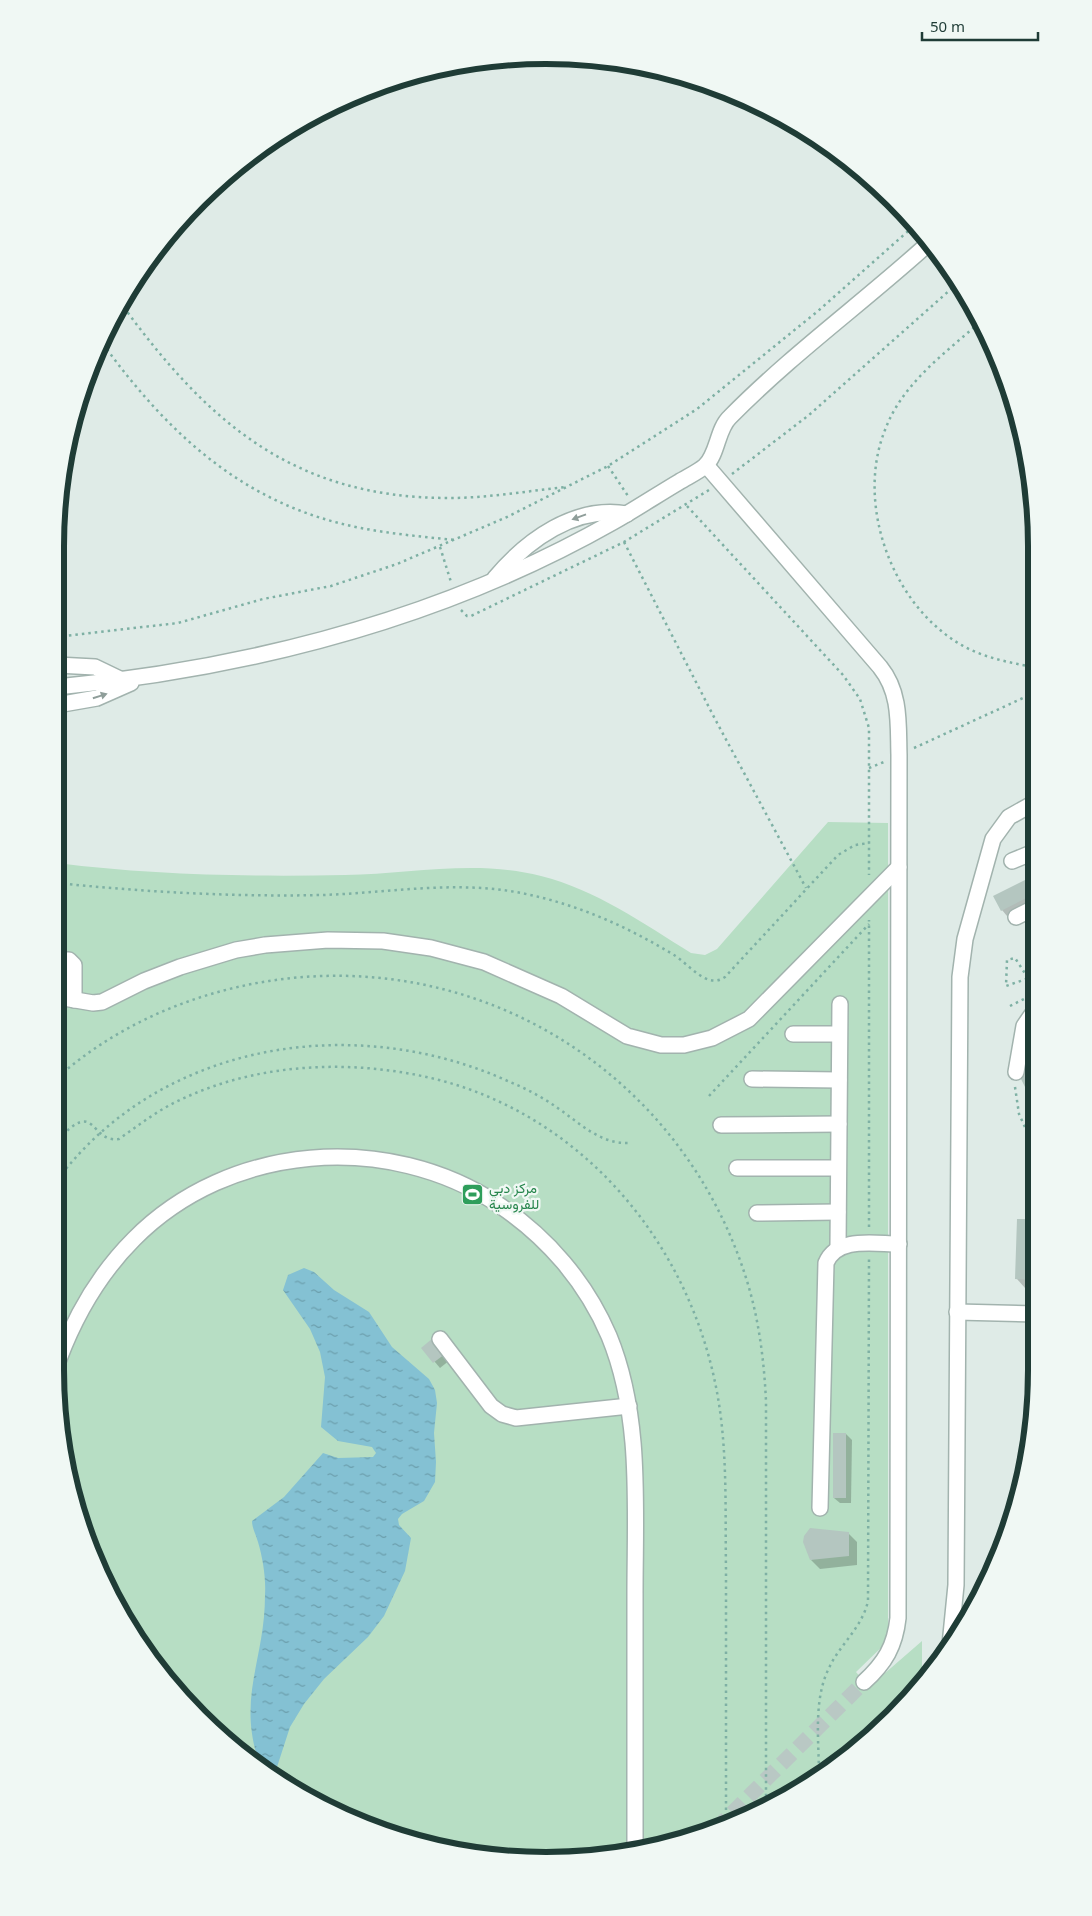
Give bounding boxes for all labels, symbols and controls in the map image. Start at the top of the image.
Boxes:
scale bar [922,10,1038,42]
text: 50 m [930,16,965,36]
one-way arrow [571,513,586,521]
one-way arrow [93,692,108,699]
place label: مركز دبي للفروسية [489,1178,539,1213]
sports icon: مركز دبي للفروسية [461,1183,485,1207]

